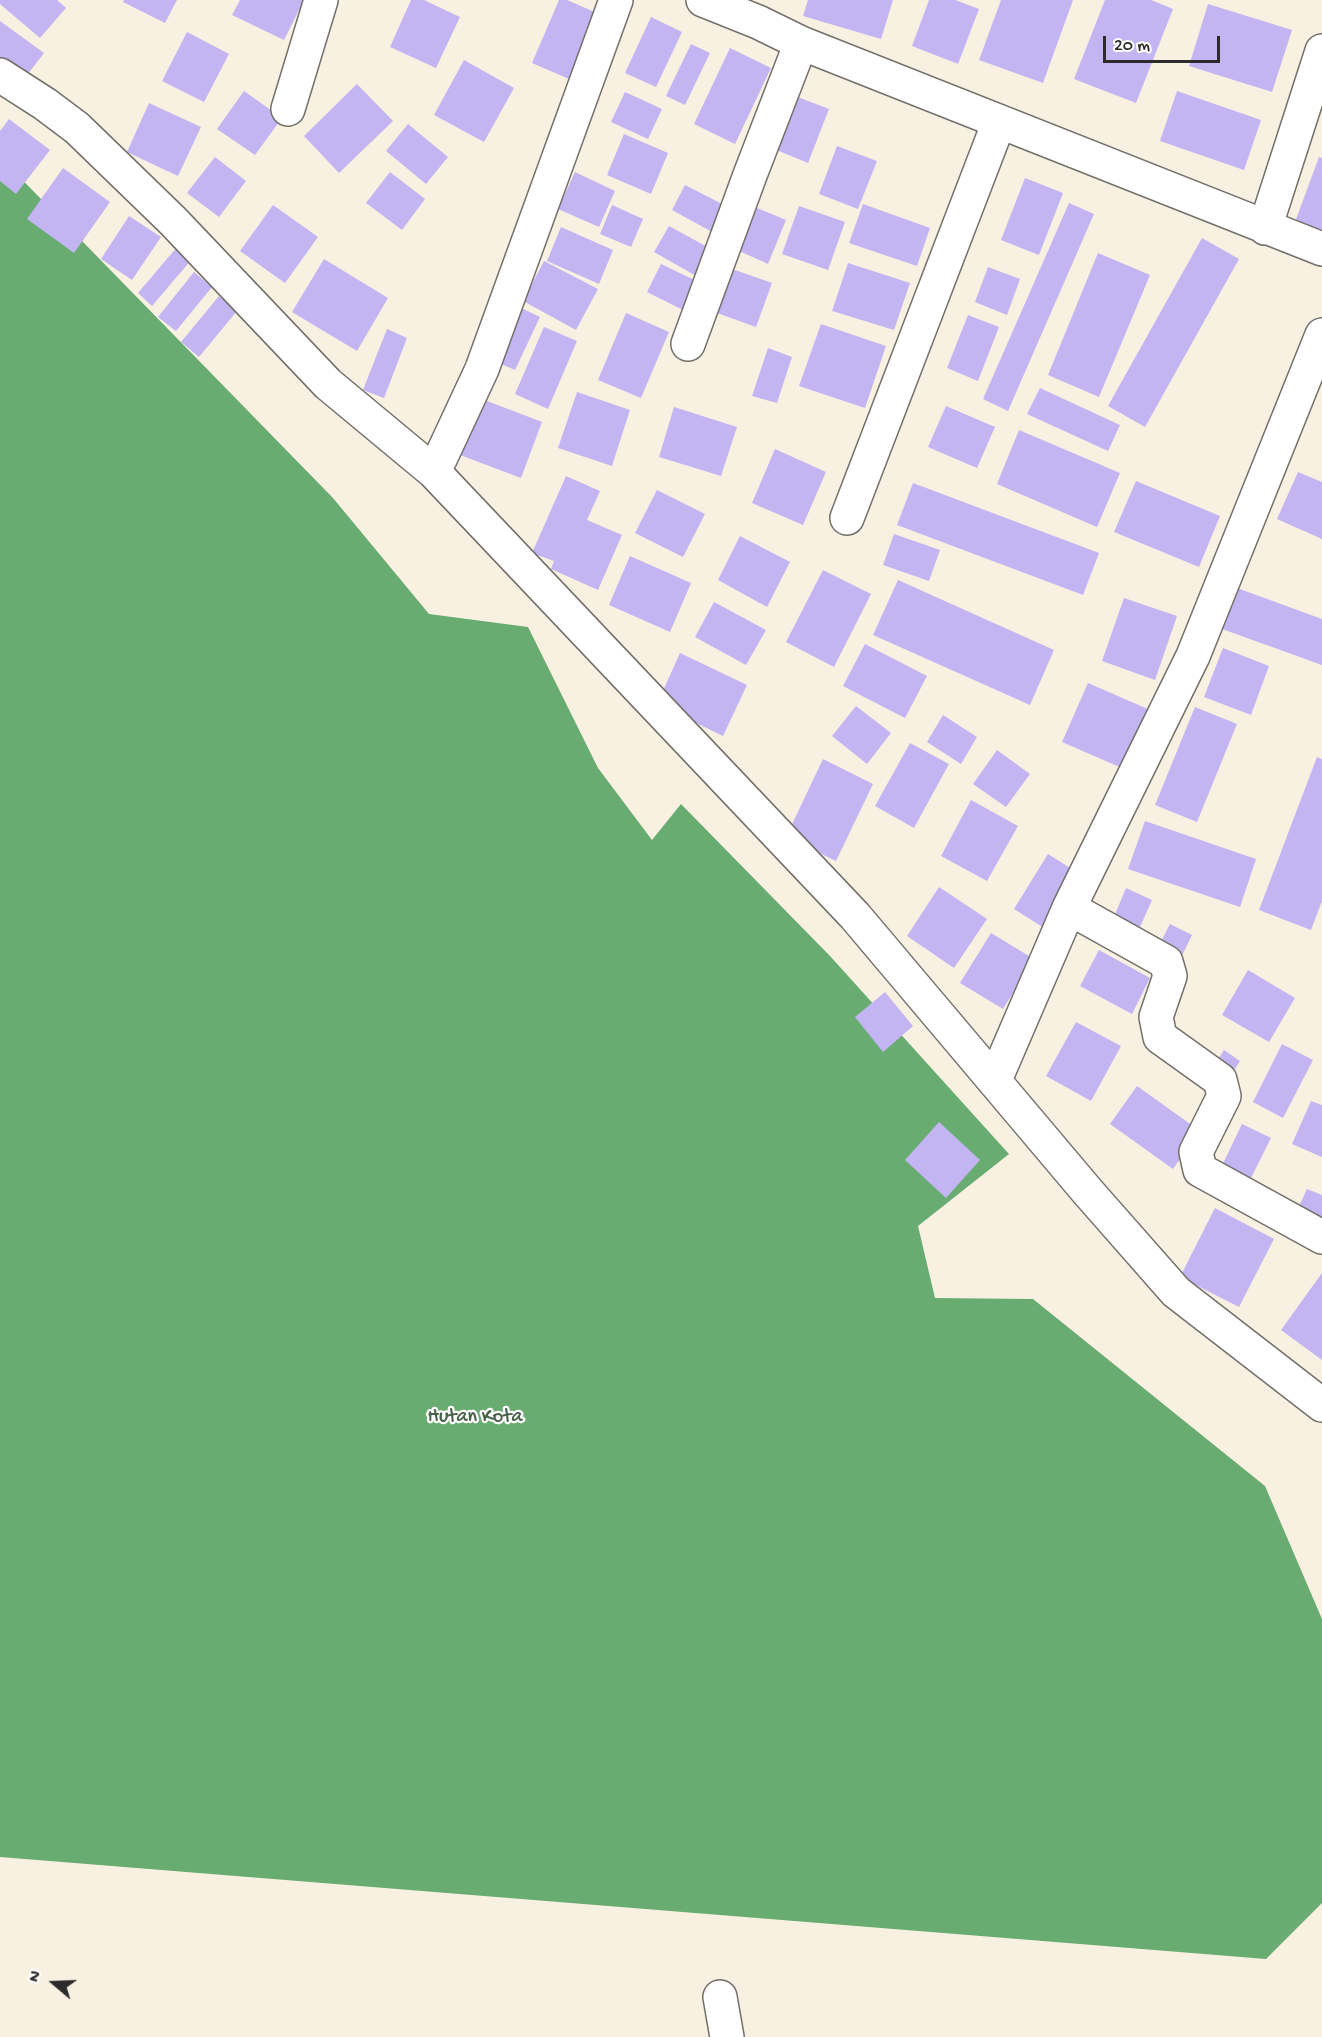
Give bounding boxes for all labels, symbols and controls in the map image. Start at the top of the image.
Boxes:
scale bar [1106,24,1223,62]
text: 20 m [1114,36,1150,57]
park label: Hutan Kota [428,1406,522,1430]
north arrow [24,1953,84,2013]
text: N [26,1969,47,1985]

